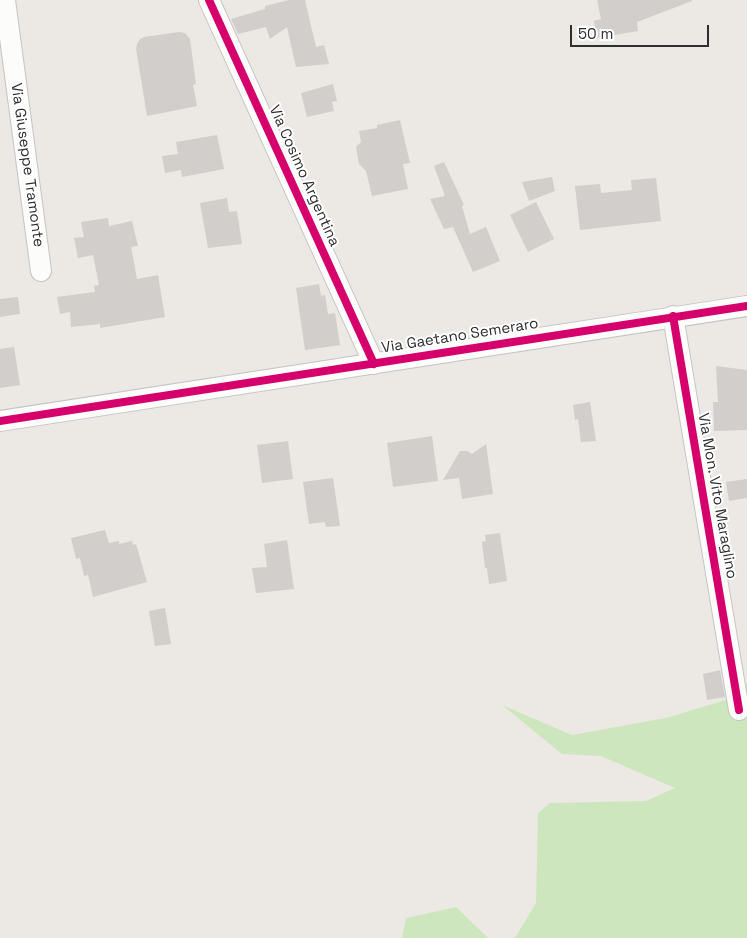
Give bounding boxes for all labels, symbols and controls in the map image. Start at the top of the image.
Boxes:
scale bar [572,15,711,47]
text: 50 m [578,24,613,43]
street label: Via Giuseppe Tramonte [7,82,47,248]
street label: Via Cosimo Argentina [265,103,343,249]
street label: Via Gaetano Semeraro [380,315,540,357]
street label: Via Mon. Vito Maraglino [694,412,740,580]

